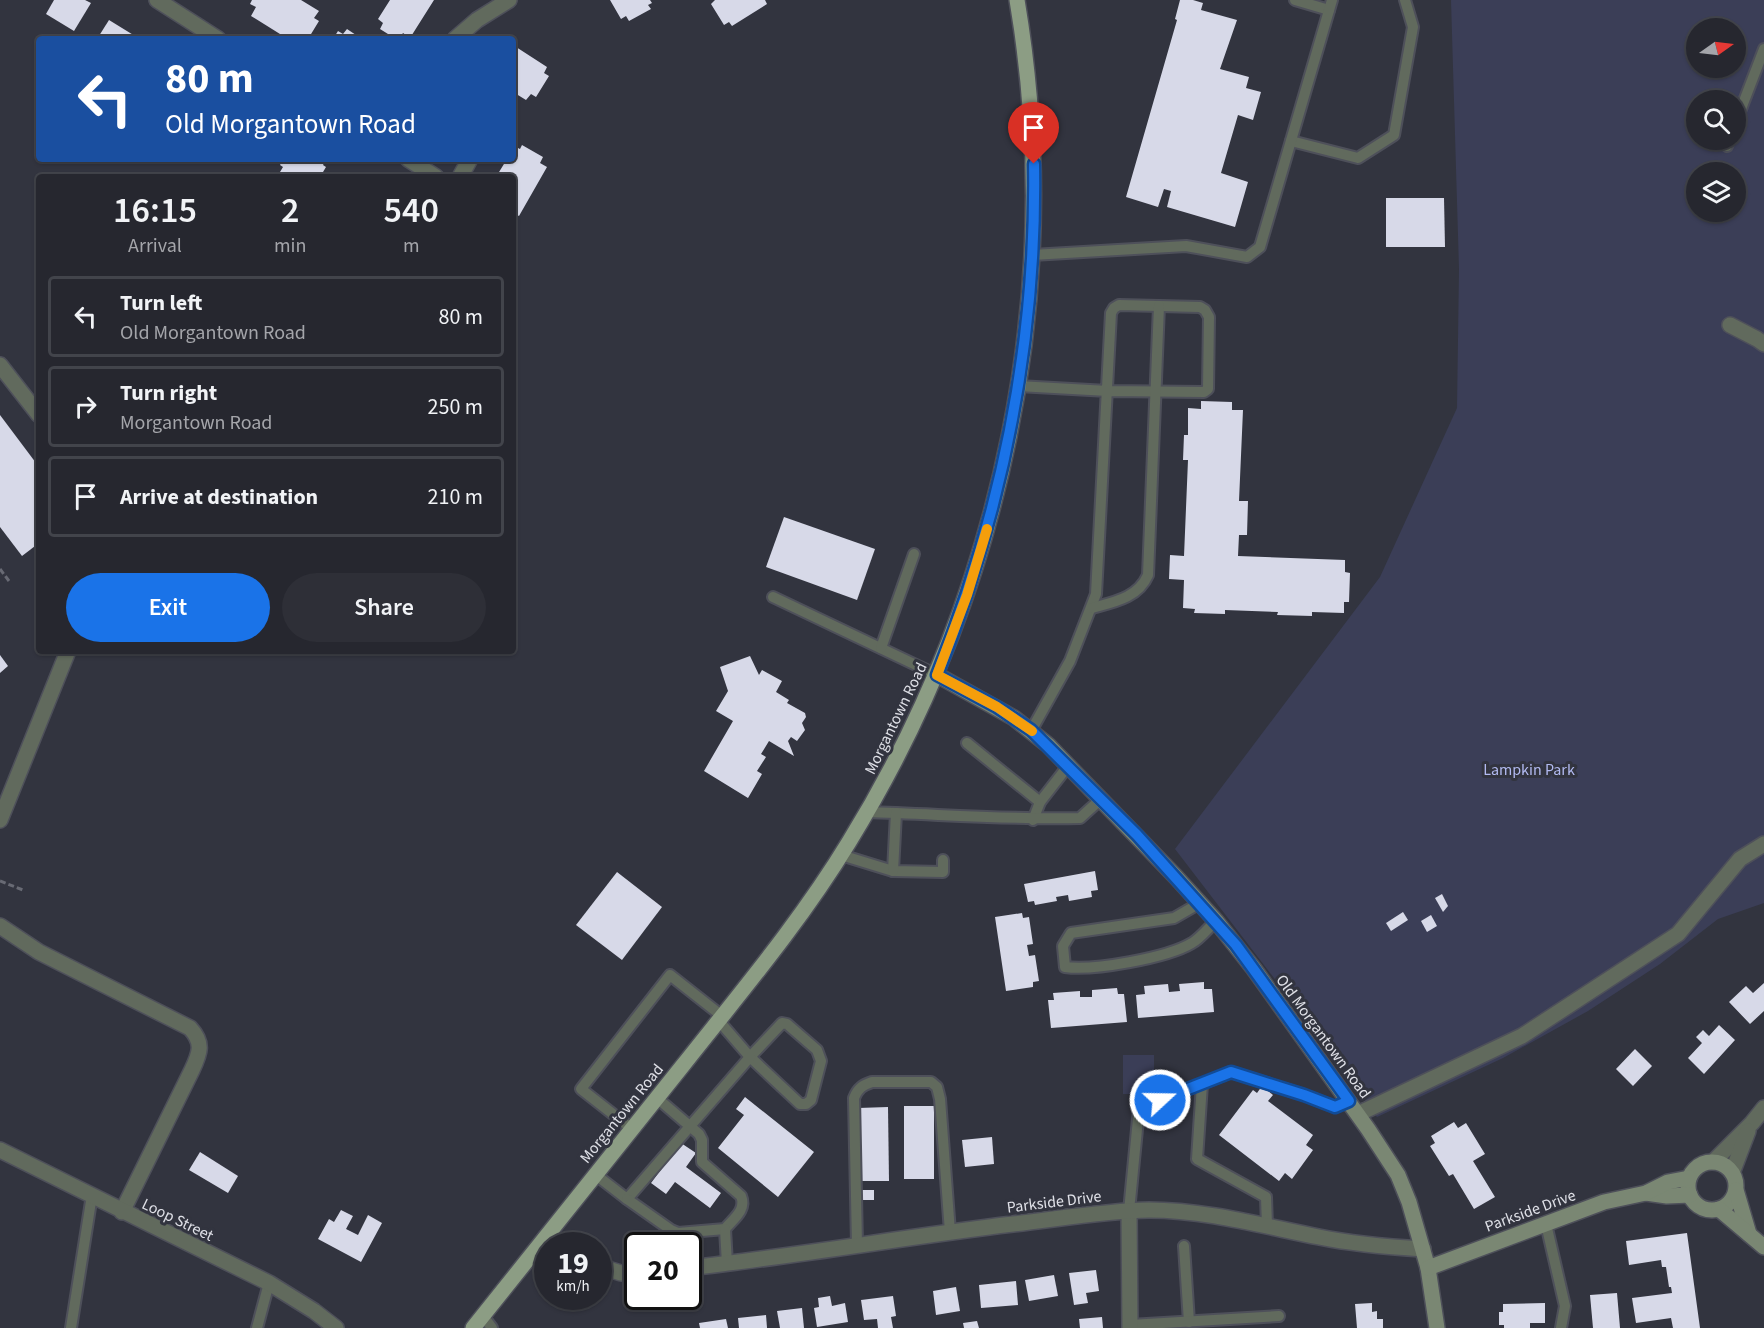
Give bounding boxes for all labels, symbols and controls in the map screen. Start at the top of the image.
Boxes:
north arrow [1686,18,1746,78]
map controls [1686,18,1746,222]
text: 80 m [165,49,254,109]
icon: left [66,60,144,138]
button: search [1686,90,1746,150]
pin [1008,102,1059,164]
text: Old Morgantown Road [165,105,416,144]
icon: arrive [1017,111,1050,144]
button: layers [1686,162,1746,222]
text: 16:15 [113,185,197,236]
text: 2 [281,185,299,236]
text: 540 [383,185,439,236]
text: Arrival [128,232,182,260]
text: min [274,232,306,260]
text: m [403,232,419,260]
text: Turn left [120,287,202,319]
icon: left [69,300,102,333]
text: 80 m [438,301,483,333]
text: Old Morgantown Road [120,319,306,347]
text: Turn right [120,377,217,409]
icon: right [69,390,102,423]
text: 250 m [428,391,483,423]
text: Morgantown Road [120,409,272,437]
icon: arrive [69,480,102,513]
text: Arrive at destination [120,481,318,513]
text: 210 m [428,481,483,513]
button: Exit [66,573,270,642]
button: Share [282,573,486,642]
street label: Morgantown Road [859,659,933,778]
park label: Lampkin Park [1483,759,1575,781]
street label: Old Morgantown Road [1271,970,1376,1103]
street label: Morgantown Road [575,1059,669,1168]
position arrow [1128,1068,1192,1132]
street label: Parkside Drive [1482,1184,1579,1238]
street label: Parkside Drive [1006,1185,1103,1219]
street label: Loop Street [138,1193,218,1247]
speed limit sign: 20 [624,1232,702,1310]
text: 19 [557,1242,589,1285]
text: km/h [556,1276,590,1297]

